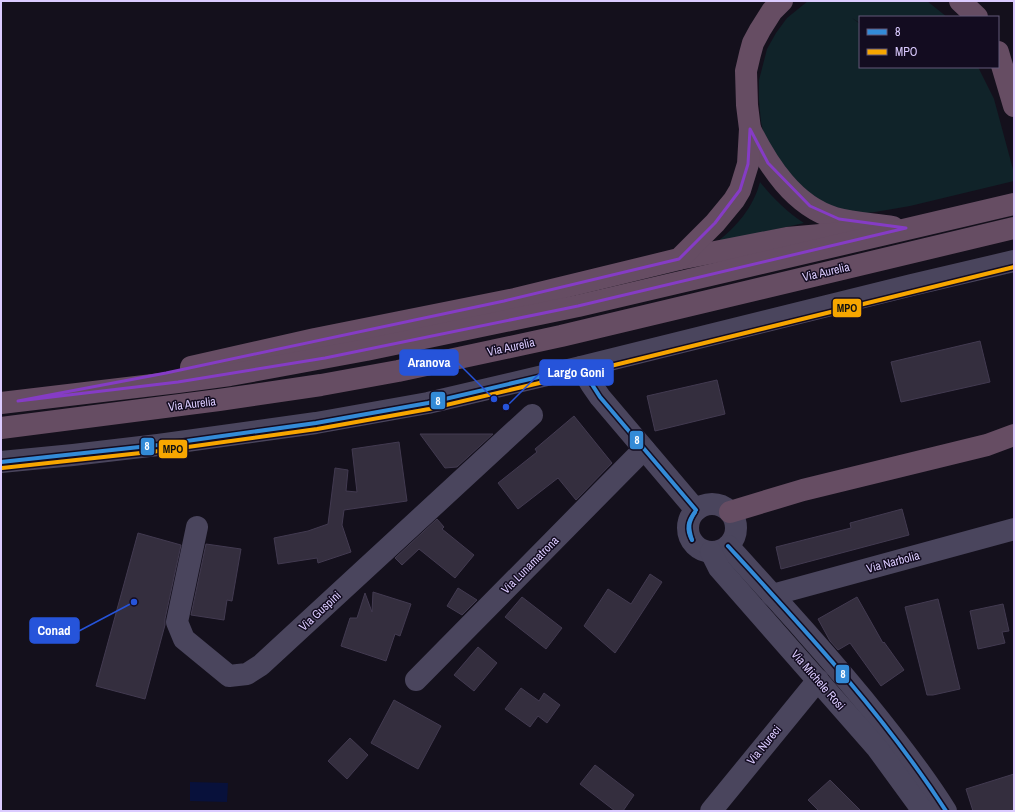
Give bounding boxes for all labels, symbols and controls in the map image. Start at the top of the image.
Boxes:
legend [859,16,999,68]
text: 8 [895,24,900,40]
text: MPO [895,44,918,60]
street label: Via Aurelia [801,259,852,285]
line badge: MPO [832,298,862,318]
text: MPO [837,301,857,315]
street label: Via Aurelia [486,334,537,360]
callout: Aranova [400,350,458,375]
text: Aranova [408,354,450,371]
callout: Largo Goni [540,360,613,385]
text: Largo Goni [548,364,604,381]
line badge: 8 [430,391,446,410]
street label: Via Aurelia [167,393,217,415]
text: 8 [435,394,441,408]
line badge: 8 [629,430,644,450]
text: 8 [634,433,640,447]
line badge: 8 [140,437,155,456]
text: 8 [144,439,150,453]
line badge: MPO [158,439,188,459]
text: MPO [163,442,183,456]
street label: Via Lunamatrona [498,532,563,597]
street label: Via Narbolia [865,547,922,577]
street label: Via Guspini [296,587,344,635]
callout: Conad [30,618,79,643]
text: Conad [37,622,71,639]
street label: Via Michele Rosi [787,647,849,713]
line badge: 8 [835,664,850,684]
text: 8 [840,667,846,681]
street label: Via Nureci [743,722,785,768]

